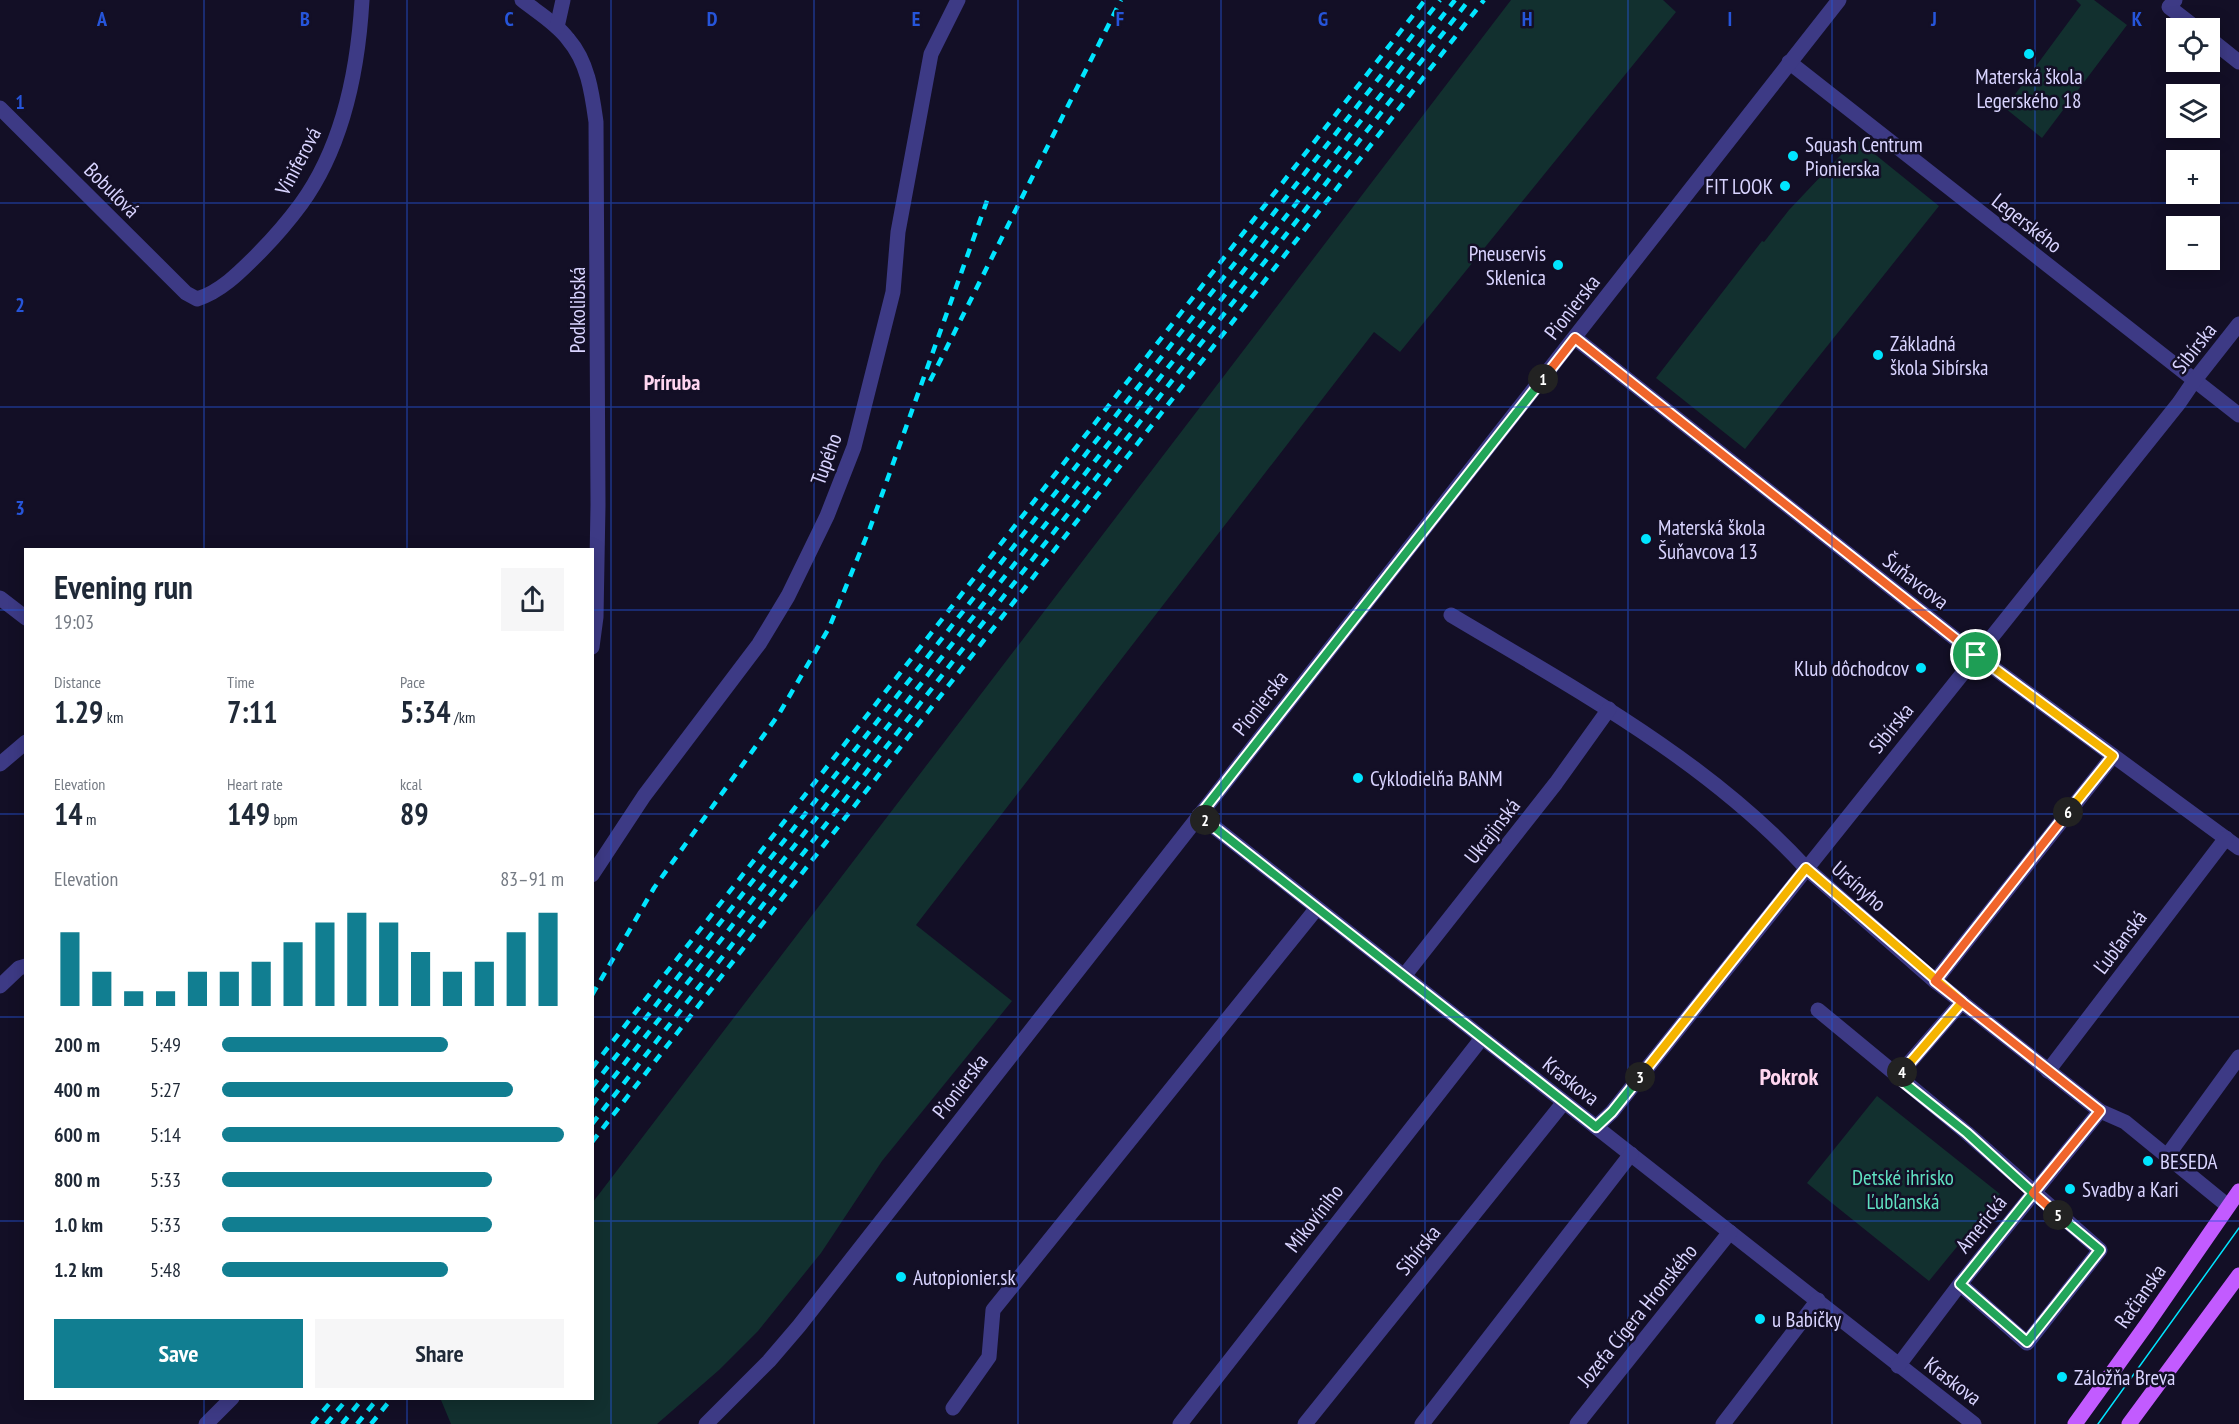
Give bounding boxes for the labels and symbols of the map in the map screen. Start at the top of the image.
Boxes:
text: A [96,6,108,32]
text: B [300,6,310,32]
text: C [504,6,514,32]
text: D [707,6,718,32]
text: E [912,6,920,32]
text: F [1116,6,1124,32]
text: G [1318,6,1328,32]
text: H [1522,6,1532,32]
text: I [1728,6,1732,32]
text: J [1930,6,1937,32]
text: K [2132,6,2143,32]
marker: Materská škola Legerského 18 [2022,47,2036,61]
place label: Materská škola Legerského 18 [1975,63,2083,114]
text: 1 [15,89,25,115]
street label: Viniferová [268,122,327,201]
place label: Squash Centrum Pionierska [1805,131,1923,182]
marker: Squash Centrum Pionierska [1786,149,1800,163]
street label: Bobuľová [79,157,145,223]
place label: FIT LOOK [1705,173,1773,200]
marker: FIT LOOK [1778,179,1792,193]
street label: Legerského [1986,187,2068,259]
place label: Pneuservis Sklenica [1469,240,1546,291]
marker: Pneuservis Sklenica [1551,258,1565,272]
street label: Podkolibská [564,267,591,353]
street label: Pionierska [1538,269,1606,345]
text: 2 [15,292,25,318]
street label: Sibírska [2166,317,2222,379]
place label: Základná škola Sibírska [1890,330,1988,381]
marker: Základná škola Sibírska [1871,348,1885,362]
pin: 1 [1528,364,1558,394]
district label: Príruba [644,368,700,396]
street label: Tupého [804,430,848,488]
text: 3 [15,495,25,521]
place label: Materská škola Šuňavcova 13 [1658,514,1765,565]
marker: Materská škola Šuňavcova 13 [1639,532,1653,546]
street label: Šuňavcova [1878,547,1954,615]
pin [1950,629,2001,680]
place label: Klub dôchodcov [1794,655,1910,682]
marker: Klub dôchodcov [1914,661,1928,675]
street label: Pionierska [1226,665,1294,741]
street label: Sibírska [1863,698,1919,758]
place label: Cyklodielňa BANM [1370,765,1503,792]
marker: Cyklodielňa BANM [1351,771,1365,785]
street label: Ukrajinská [1458,793,1526,869]
pin: 6 [2053,797,2083,827]
pin: 2 [1190,805,1220,835]
street label: Ursínyho [1826,855,1892,917]
street label: Ľubľanská [2087,905,2153,979]
street label: Pionierska [926,1048,994,1124]
street label: Kraskova [1537,1051,1605,1111]
pin: 4 [1887,1057,1917,1087]
district label: Pokrok [1760,1061,1819,1092]
pin: 3 [1625,1062,1655,1092]
place label: BESEDA [2160,1148,2217,1175]
marker: BESEDA [2141,1154,2155,1168]
park label: Detské ihrisko Ľubľanská [1852,1164,1954,1215]
place label: Svadby a Kari [2082,1176,2179,1203]
street label: Mikovíniho [1279,1178,1349,1258]
marker: Svadby a Kari [2063,1182,2077,1196]
street label: Americká [1950,1190,2012,1258]
pin: 5 [2043,1200,2073,1230]
street label: Sibírska [1390,1220,1446,1280]
street label: Jozefa Cígera Hronského [1571,1238,1703,1393]
street label: Račianska [2108,1259,2172,1333]
place label: Autopionier.sk [913,1264,1016,1291]
marker: Autopionier.sk [894,1270,908,1284]
place label: u Babičky [1772,1306,1841,1333]
marker: u Babičky [1753,1312,1767,1326]
street label: Kraskova [1919,1351,1987,1411]
place label: Záložňa Breva [2074,1364,2175,1391]
marker: Záložňa Breva [2055,1370,2069,1384]

